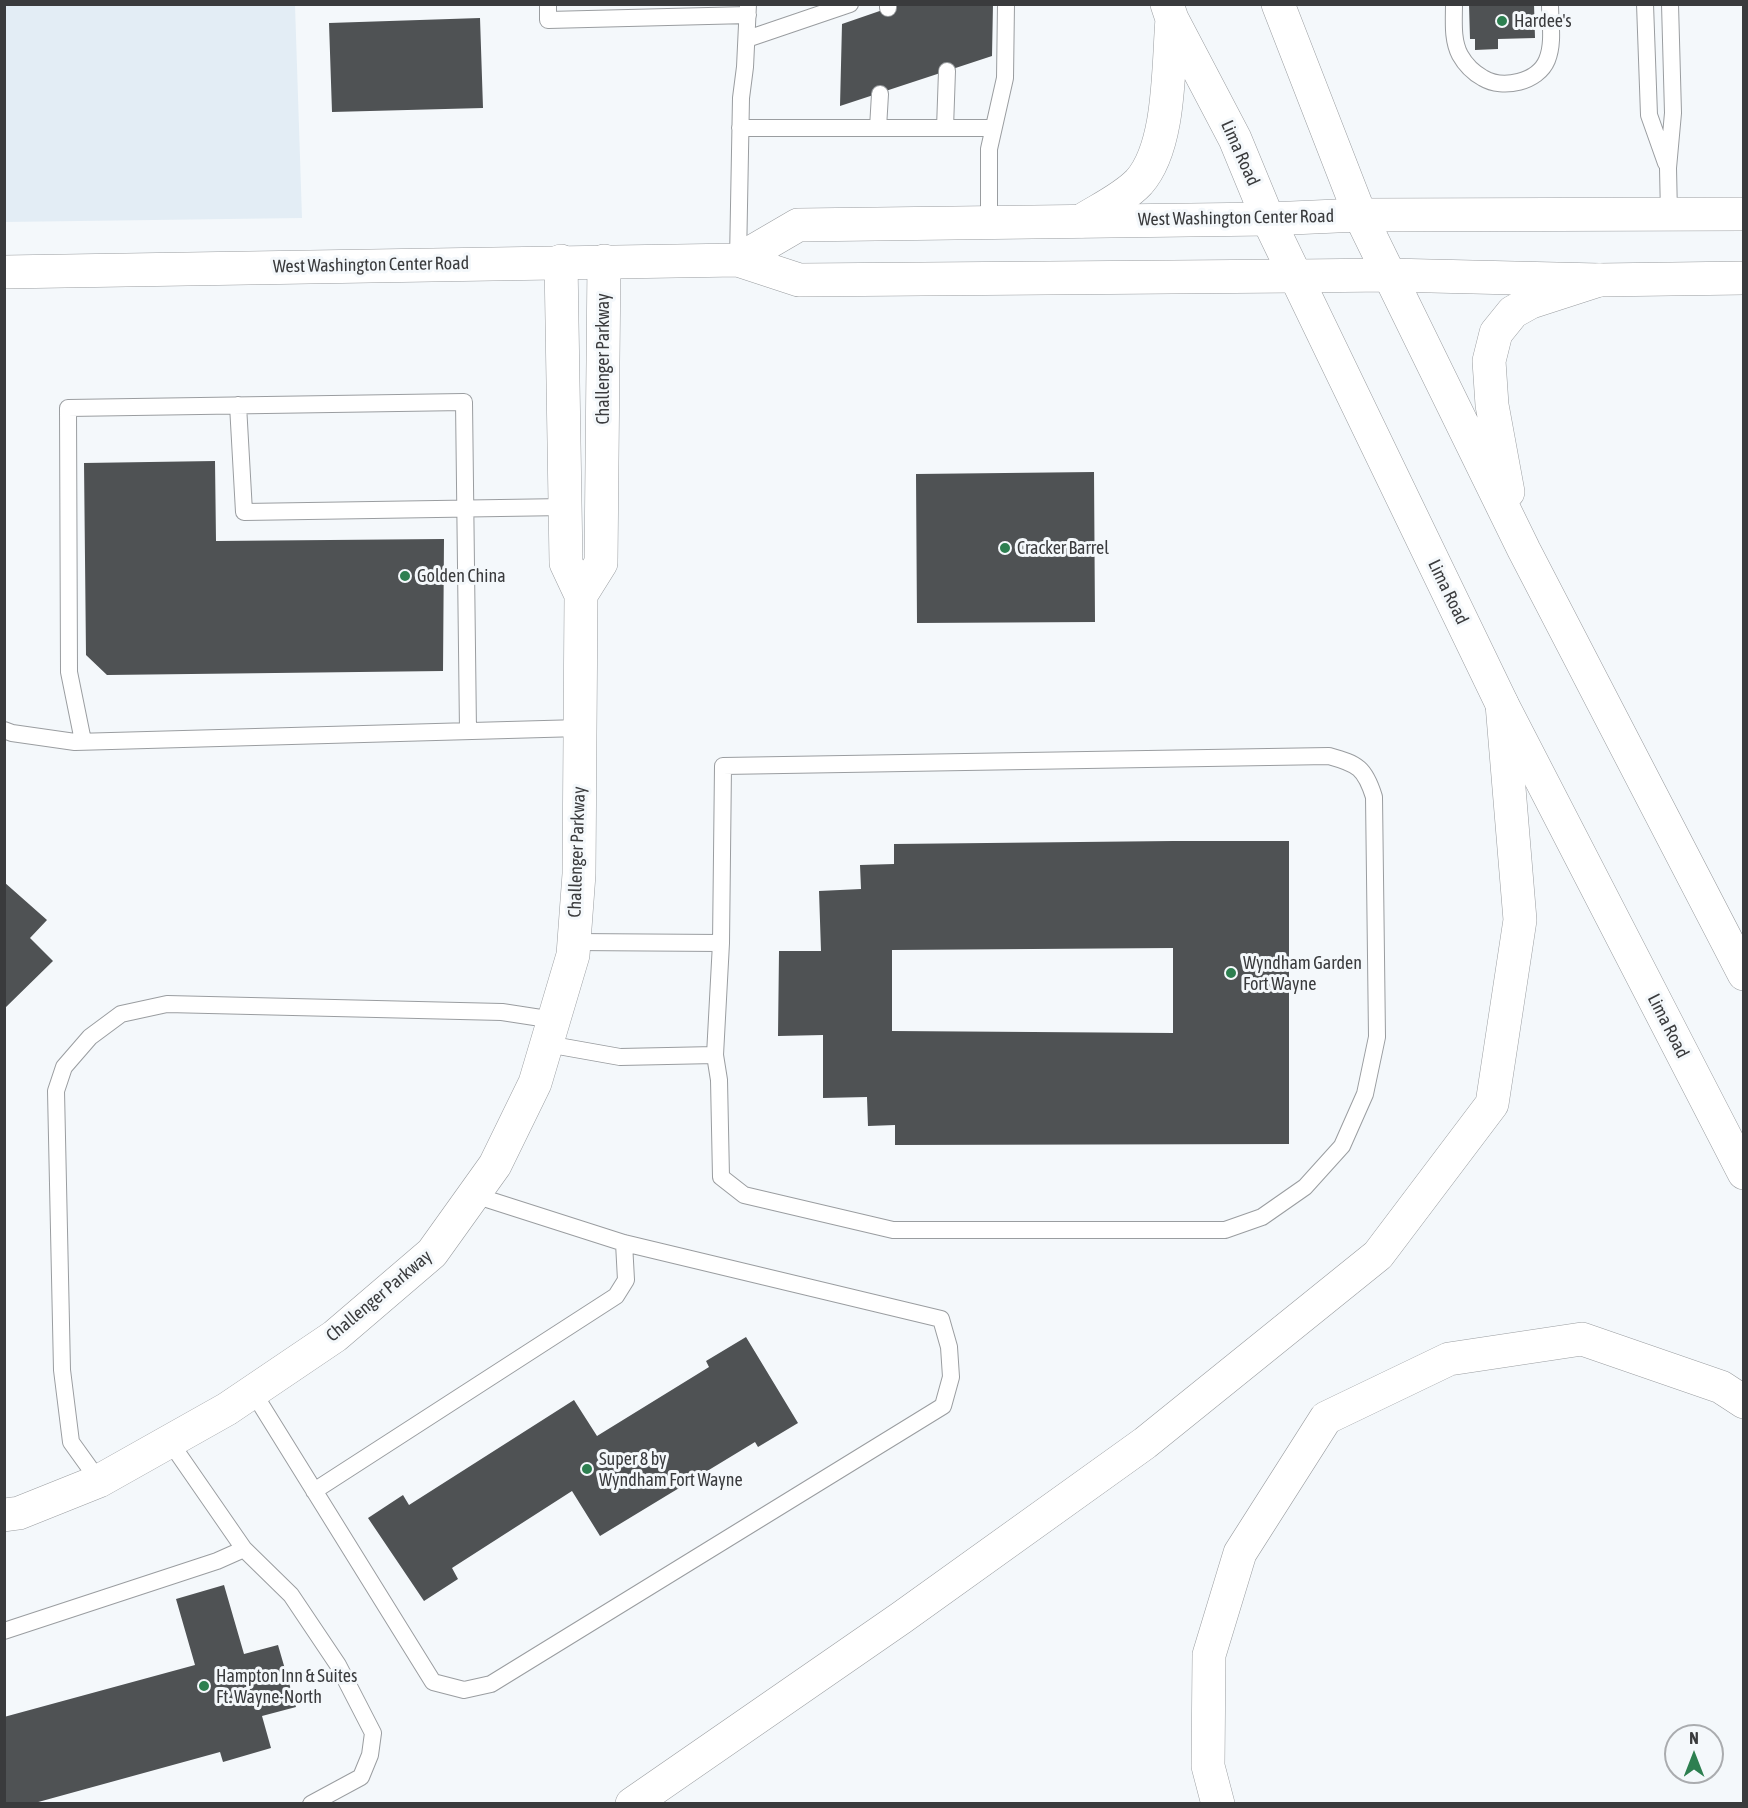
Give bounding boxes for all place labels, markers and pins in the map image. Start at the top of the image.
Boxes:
place label: Hardee's [1514,10,1572,32]
marker: Hardee's [1495,14,1509,28]
place label: Cracker Barrel [1017,537,1109,559]
marker: Cracker Barrel [998,541,1012,555]
place label: Golden China [417,565,506,587]
marker: Golden China [398,569,412,583]
place label: Wyndham Garden Fort Wayne [1243,952,1362,994]
marker: Wyndham Garden Fort Wayne [1224,966,1238,980]
place label: Super 8 by Wyndham Fort Wayne [599,1448,743,1490]
marker: Super 8 by Wyndham Fort Wayne [580,1462,594,1476]
place label: Hampton Inn & Suites Ft. Wayne-North [216,1665,357,1708]
marker: Hampton Inn & Suites Ft. Wayne-North [197,1679,211,1693]

